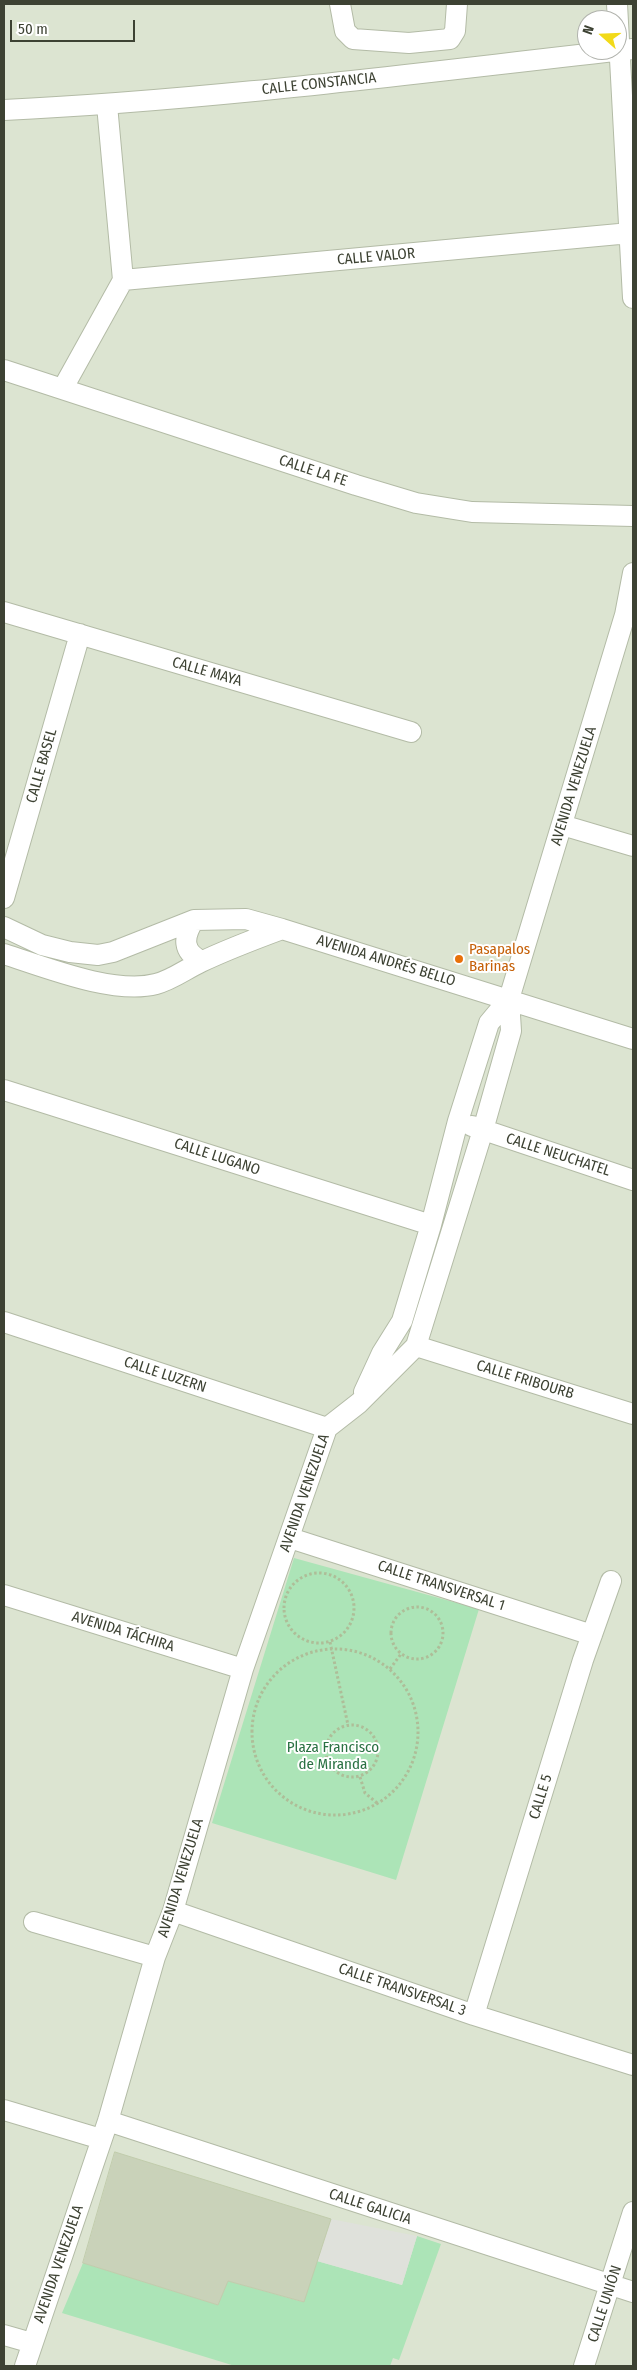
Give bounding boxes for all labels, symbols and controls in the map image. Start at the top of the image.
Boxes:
scale bar [12,10,138,42]
north arrow [577,10,627,60]
text: 50 m [18,20,48,38]
text: N [579,23,598,37]
street label: CALLE CONSTANCIA [261,69,377,99]
street label: CALLE VALOR [336,245,416,269]
street label: CALLE LA FE [276,451,350,491]
street label: CALLE MAYA [170,653,244,691]
street label: AVENIDA VENEZUELA [547,724,601,848]
street label: CALLE BASEL [23,727,61,805]
street label: AVENIDA ANDRÉS BELLO [314,931,458,991]
place label: Pasapalos Barinas [469,941,530,976]
marker: Pasapalos Barinas [453,953,465,965]
street label: CALLE NEUCHATEL [503,1130,613,1180]
street label: CALLE LUGANO [172,1135,262,1179]
street label: CALLE LUZERN [121,1353,209,1397]
street label: CALLE FRIBOURB [474,1357,576,1403]
street label: AVENIDA VENEZUELA [276,1432,334,1554]
street label: CALLE TRANSVERSAL 1 [375,1557,507,1615]
street label: AVENIDA TÁCHIRA [70,1608,176,1656]
park label: Plaza Francisco de Miranda [287,1739,379,1774]
street label: CALLE 5 [526,1772,556,1822]
street label: AVENIDA VENEZUELA [154,1816,208,1940]
street label: CALLE TRANSVERSAL 3 [336,1960,468,2020]
street label: CALLE GALICIA [326,2185,414,2229]
street label: AVENIDA VENEZUELA [30,2203,88,2325]
street label: CALLE UNIÓN [584,2263,626,2345]

